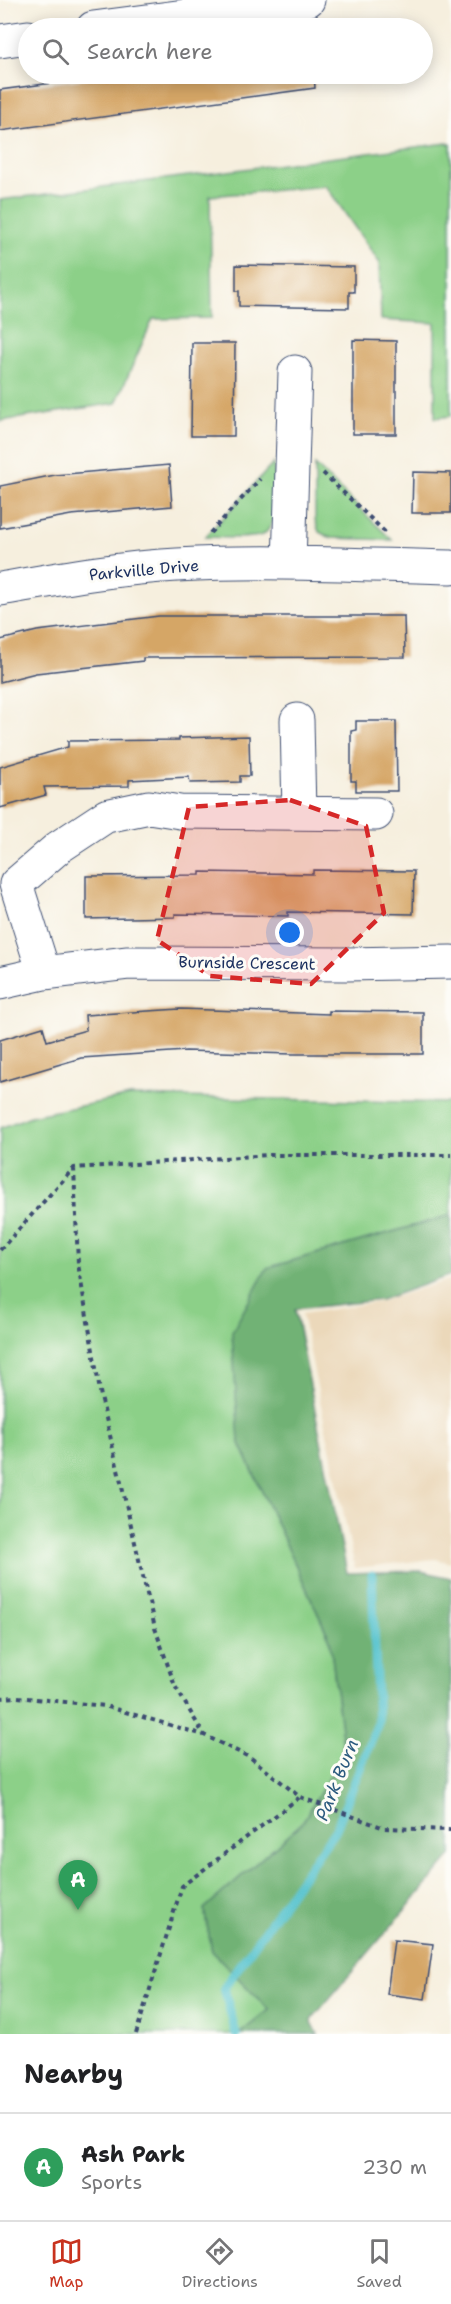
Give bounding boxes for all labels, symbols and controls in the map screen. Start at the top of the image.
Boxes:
search box [18,18,433,84]
icon: search [39,35,72,68]
text: Search here [87,37,213,66]
street label: Parkville Drive [88,555,200,585]
your location [275,918,304,947]
street label: Burnside Crescent [178,951,316,975]
water label: Park Burn [310,1736,364,1824]
pin: A [58,1860,98,1910]
text: Nearby [24,2056,123,2091]
text: Ash Park [81,2140,185,2169]
text: A [36,2154,51,2180]
text: 230 m [362,2154,427,2180]
text: Sports [81,2169,142,2195]
tab: Map [49,2235,83,2292]
tab: Directions [182,2235,258,2292]
tab: Saved [356,2235,402,2292]

